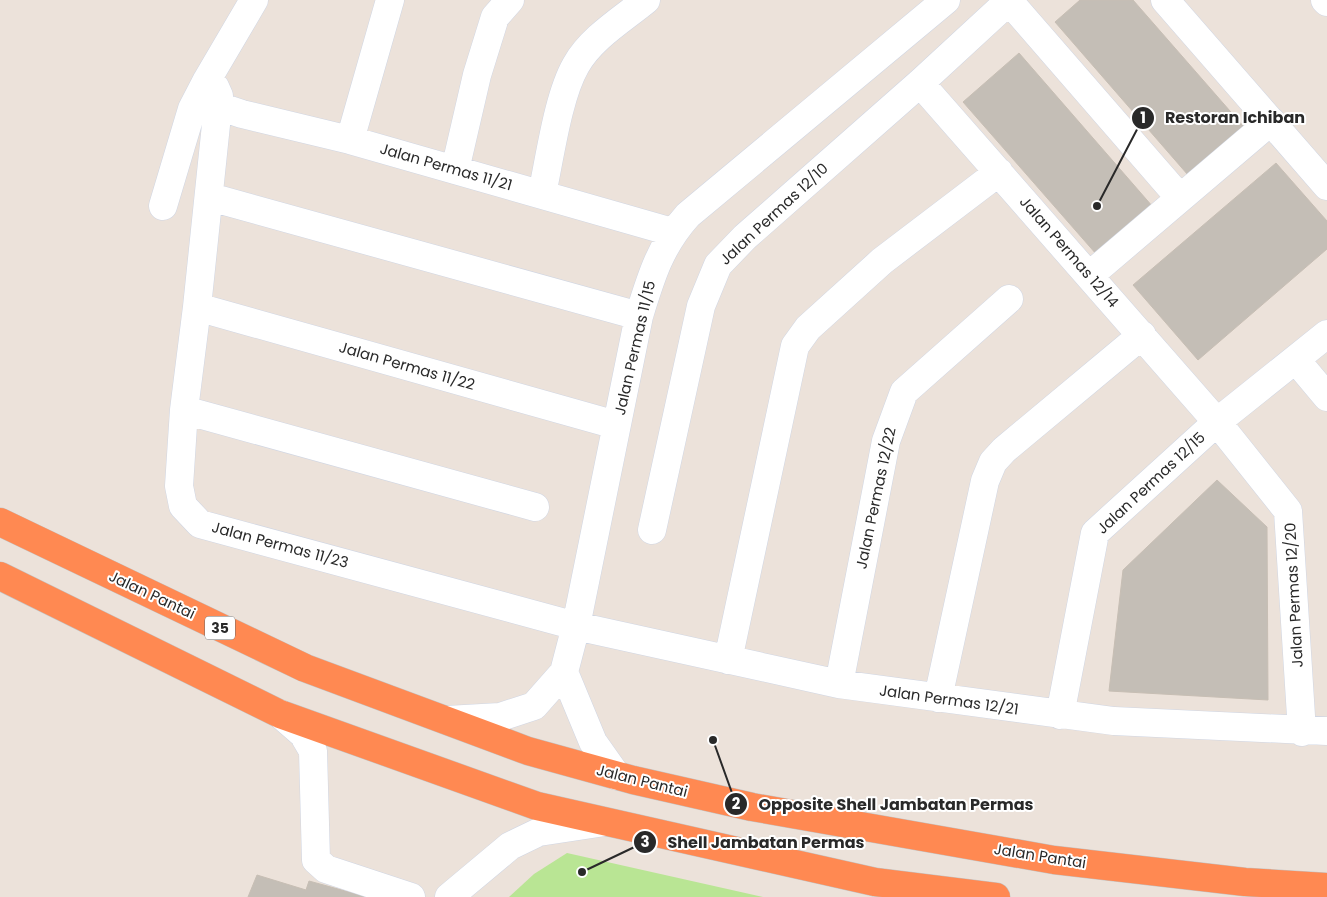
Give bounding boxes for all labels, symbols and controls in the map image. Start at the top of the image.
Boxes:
callout: Restoran Ichiban [1130,102,1315,133]
text: Restoran Ichiban [1165,106,1305,129]
text: 1 [1140,107,1146,128]
street label: Jalan Permas 11/21 [378,138,515,195]
street label: Jalan Permas 12/10 [715,158,833,270]
street label: Jalan Permas 12/14 [1015,191,1124,312]
street label: Jalan Permas 11/15 [609,279,660,417]
street label: Jalan Permas 11/22 [337,336,478,395]
street label: Jalan Permas 12/22 [850,425,901,571]
street label: Jalan Permas 12/15 [1092,427,1210,539]
street label: Jalan Permas 11/23 [209,516,351,573]
street label: Jalan Permas 12/20 [1279,522,1308,668]
street label: Jalan Pantai [106,565,199,624]
road number: 35 [205,616,235,640]
street label: Jalan Permas 12/21 [878,679,1020,720]
street label: Jalan Pantai [594,759,690,802]
callout: Opposite Shell Jambatan Permas [724,789,1044,820]
text: 2 [732,793,741,814]
text: Opposite Shell Jambatan Permas [759,793,1034,816]
callout: Shell Jambatan Permas [632,827,874,858]
text: 3 [640,831,650,852]
text: Shell Jambatan Permas [667,831,865,854]
street label: Jalan Pantai [992,838,1088,873]

